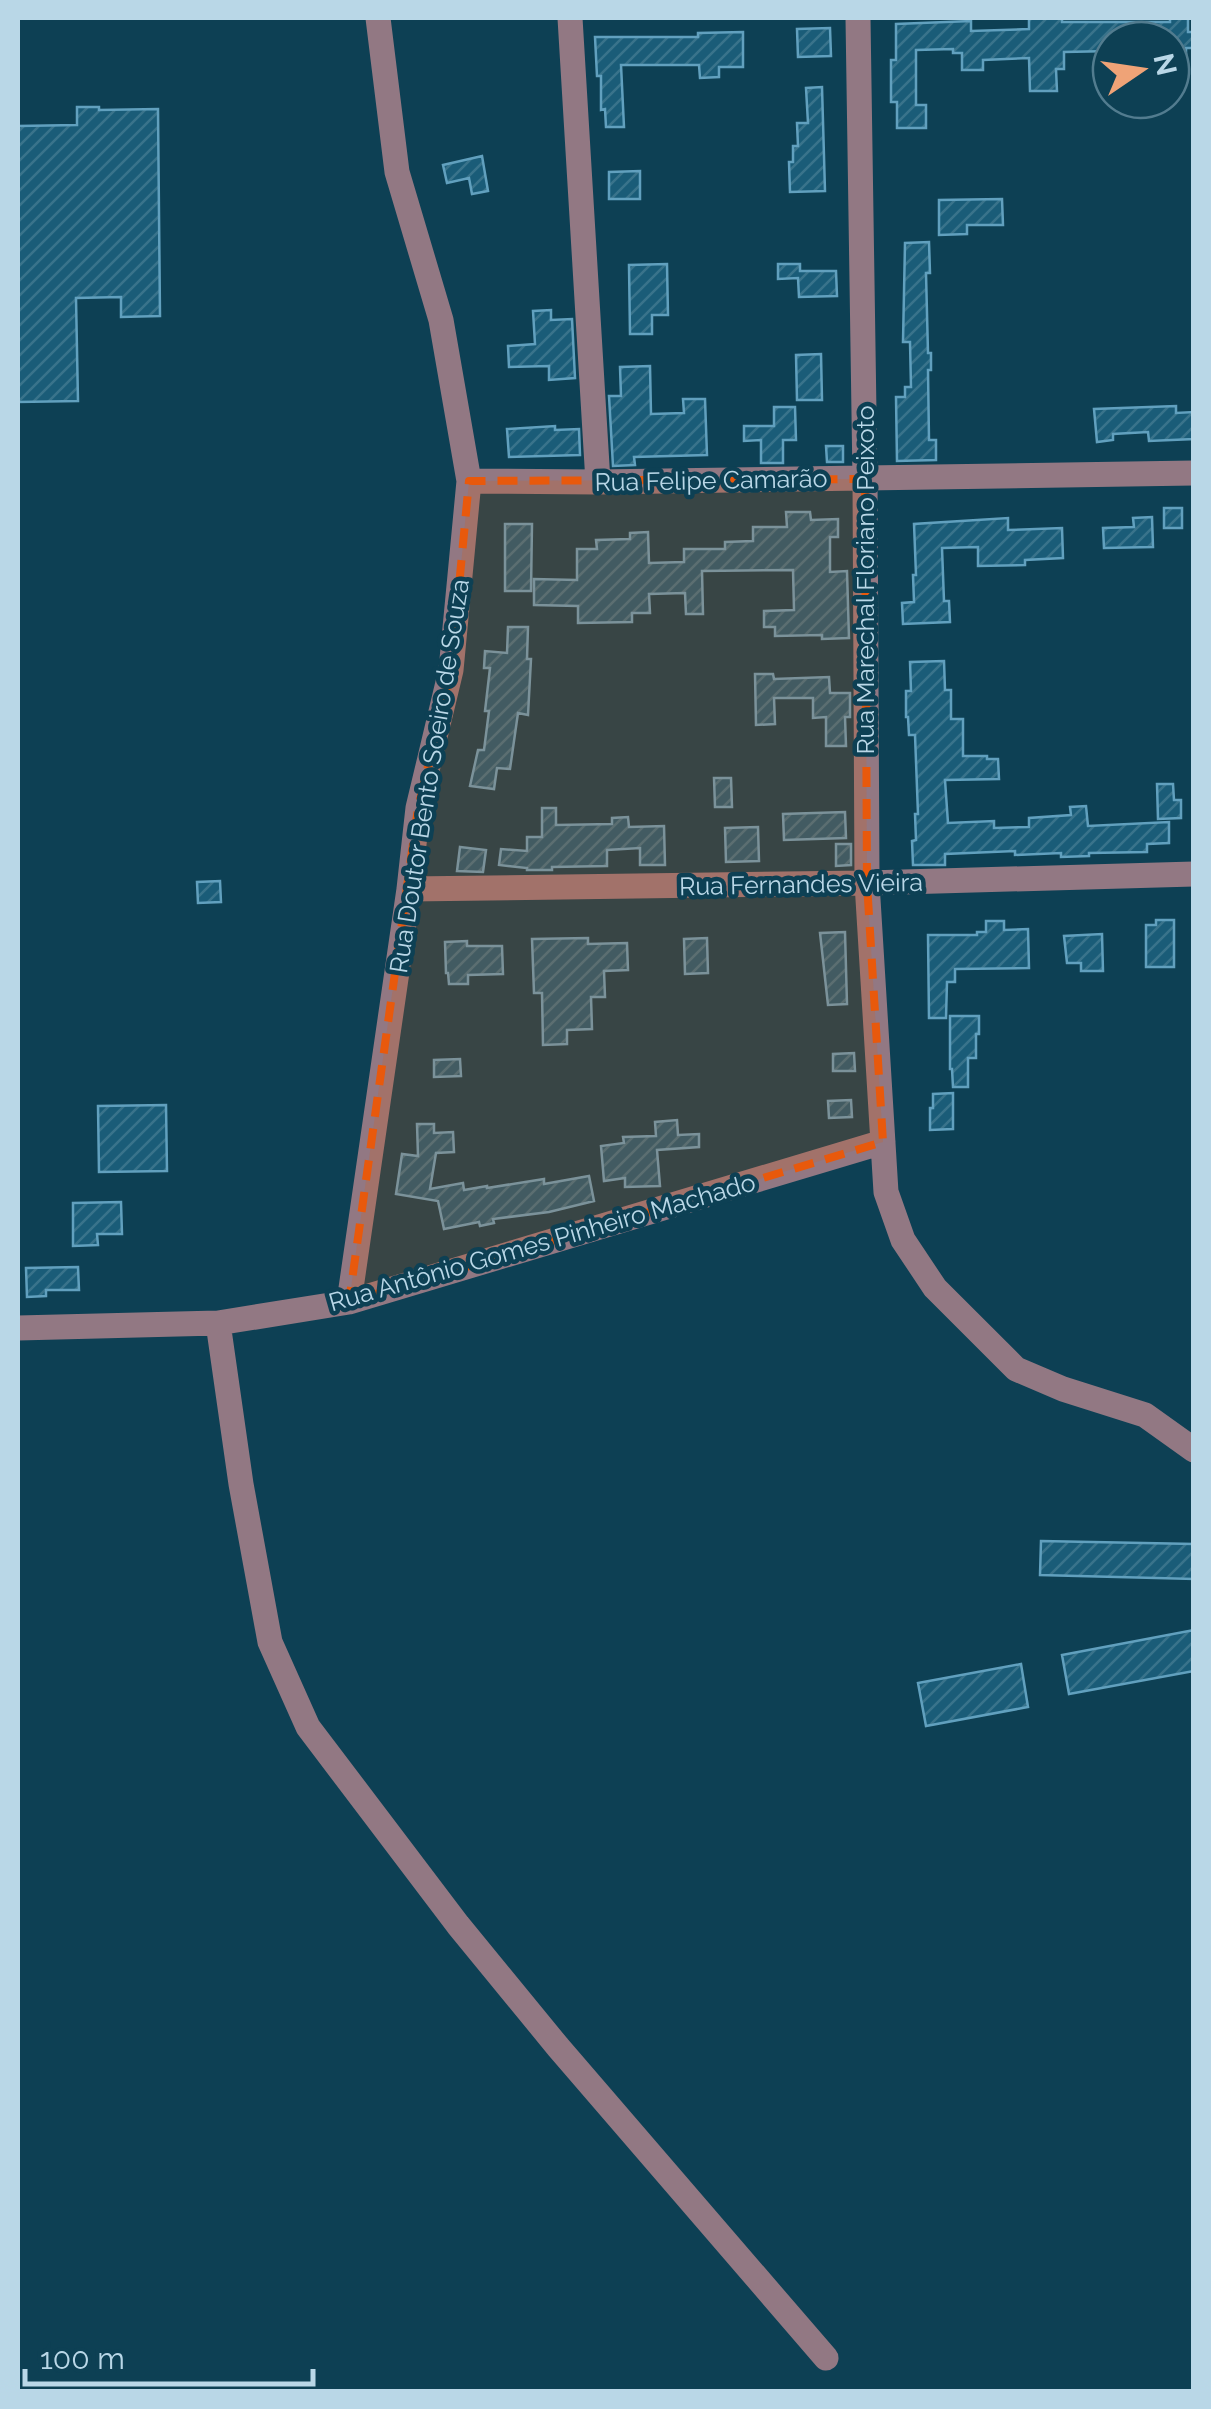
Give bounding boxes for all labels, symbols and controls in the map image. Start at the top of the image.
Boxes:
north arrow [1091,20,1191,120]
text: N [1146,50,1183,79]
street label: Rua Marechal Floriano Peixoto [850,405,880,755]
street label: Rua Felipe Camarão [594,463,828,497]
street label: Rua Doutor Bento Soeiro de Souza [383,577,475,975]
street label: Rua Fernandes Vieira [679,867,923,901]
street label: Rua Antônio Gomes Pinheiro Machado [325,1167,759,1317]
scale bar [25,2324,312,2386]
text: 100 m [40,2341,125,2376]

